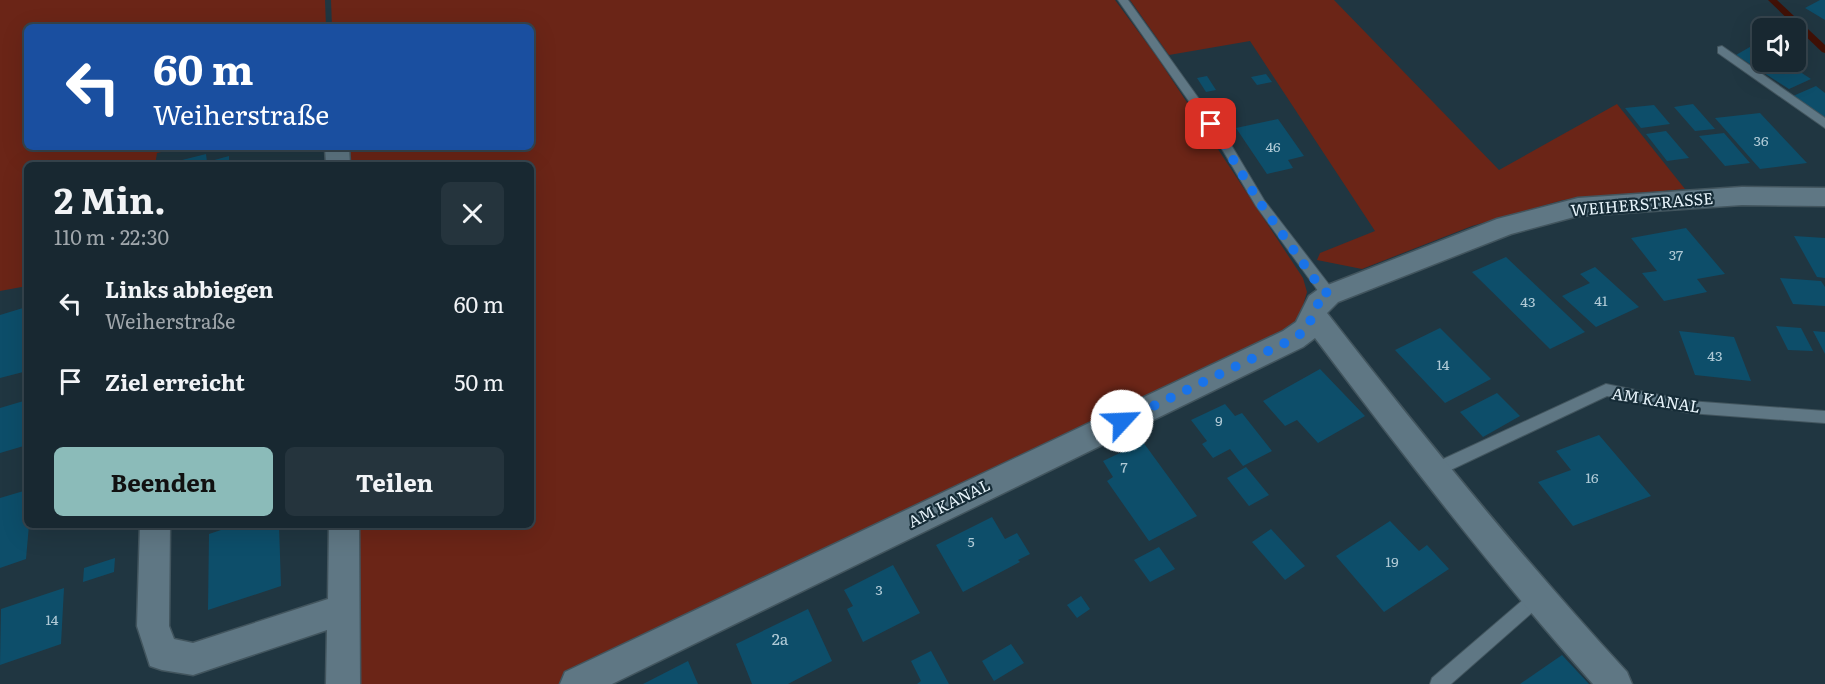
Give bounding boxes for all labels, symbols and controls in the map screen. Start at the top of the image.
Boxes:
map controls [1752,18,1806,72]
button: sound [1752,18,1806,72]
text: 60 m [153,36,254,98]
icon: left [54,48,132,126]
text: Weiherstraße [153,93,329,133]
pin [1185,98,1236,149]
icon: arrive [1194,107,1227,140]
house number: 36 [1753,130,1769,150]
house number: 46 [1265,136,1281,156]
text: 2 Min. [54,172,166,225]
button: close [441,182,504,245]
street label: WEIHERSTRASSE [1570,185,1714,221]
text: 110 m · 22:30 [54,221,169,251]
house number: 37 [1669,244,1683,264]
text: Links abbiegen [105,272,274,305]
icon: left [54,287,87,320]
text: 60 m [454,287,504,320]
house number: 41 [1594,290,1608,310]
house number: 43 [1520,291,1536,311]
text: Weiherstraße [105,305,236,335]
house number: 43 [1707,345,1723,365]
house number: 14 [1437,354,1450,374]
icon: arrive [54,365,87,398]
text: Ziel erreicht [105,365,245,398]
text: 50 m [454,365,504,398]
street label: AM KANAL [1610,380,1702,418]
position arrow [1090,389,1154,453]
house number: 9 [1215,410,1223,430]
button: Beenden [54,447,273,516]
button: Teilen [285,447,504,516]
house number: 7 [1120,456,1128,476]
house number: 16 [1585,467,1599,487]
street label: AM KANAL [903,472,994,532]
house number: 5 [967,531,975,551]
house number: 19 [1385,551,1399,571]
house number: 3 [875,579,883,599]
house number: 14 [46,609,59,629]
house number: 2a [772,626,789,650]

